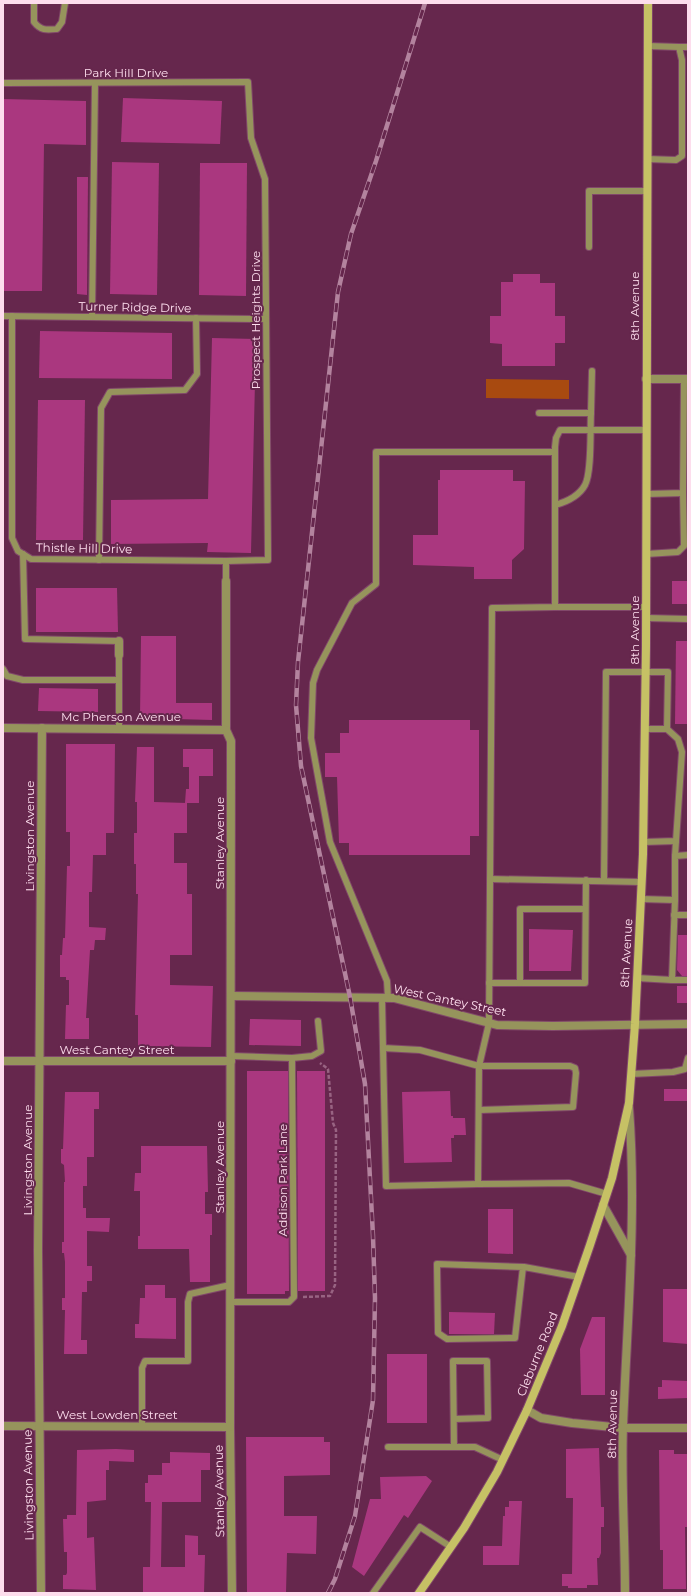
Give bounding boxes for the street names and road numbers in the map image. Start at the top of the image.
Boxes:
street label: Park Hill Drive [84,65,168,80]
street label: Prospect Heights Drive [248,251,263,389]
street label: 8th Avenue [627,271,642,341]
street label: Turner Ridge Drive [78,299,192,315]
street label: Thistle Hill Drive [36,540,132,556]
street label: 8th Avenue [627,595,642,665]
street label: Mc Pherson Avenue [61,709,181,724]
street label: Livingston Avenue [22,781,37,891]
street label: Stanley Avenue [212,797,227,889]
street label: 8th Avenue [617,918,635,988]
street label: West Cantey Street [392,981,508,1019]
street label: West Cantey Street [59,1042,175,1057]
street label: Livingston Avenue [20,1105,35,1215]
street label: Stanley Avenue [212,1121,227,1213]
street label: Addison Park Lane [275,1124,290,1236]
street label: Cleburne Road [513,1310,561,1398]
street label: 8th Avenue [604,1389,620,1459]
street label: West Lowden Street [56,1407,178,1422]
street label: Livingston Avenue [20,1429,36,1541]
street label: Stanley Avenue [211,1445,227,1537]

